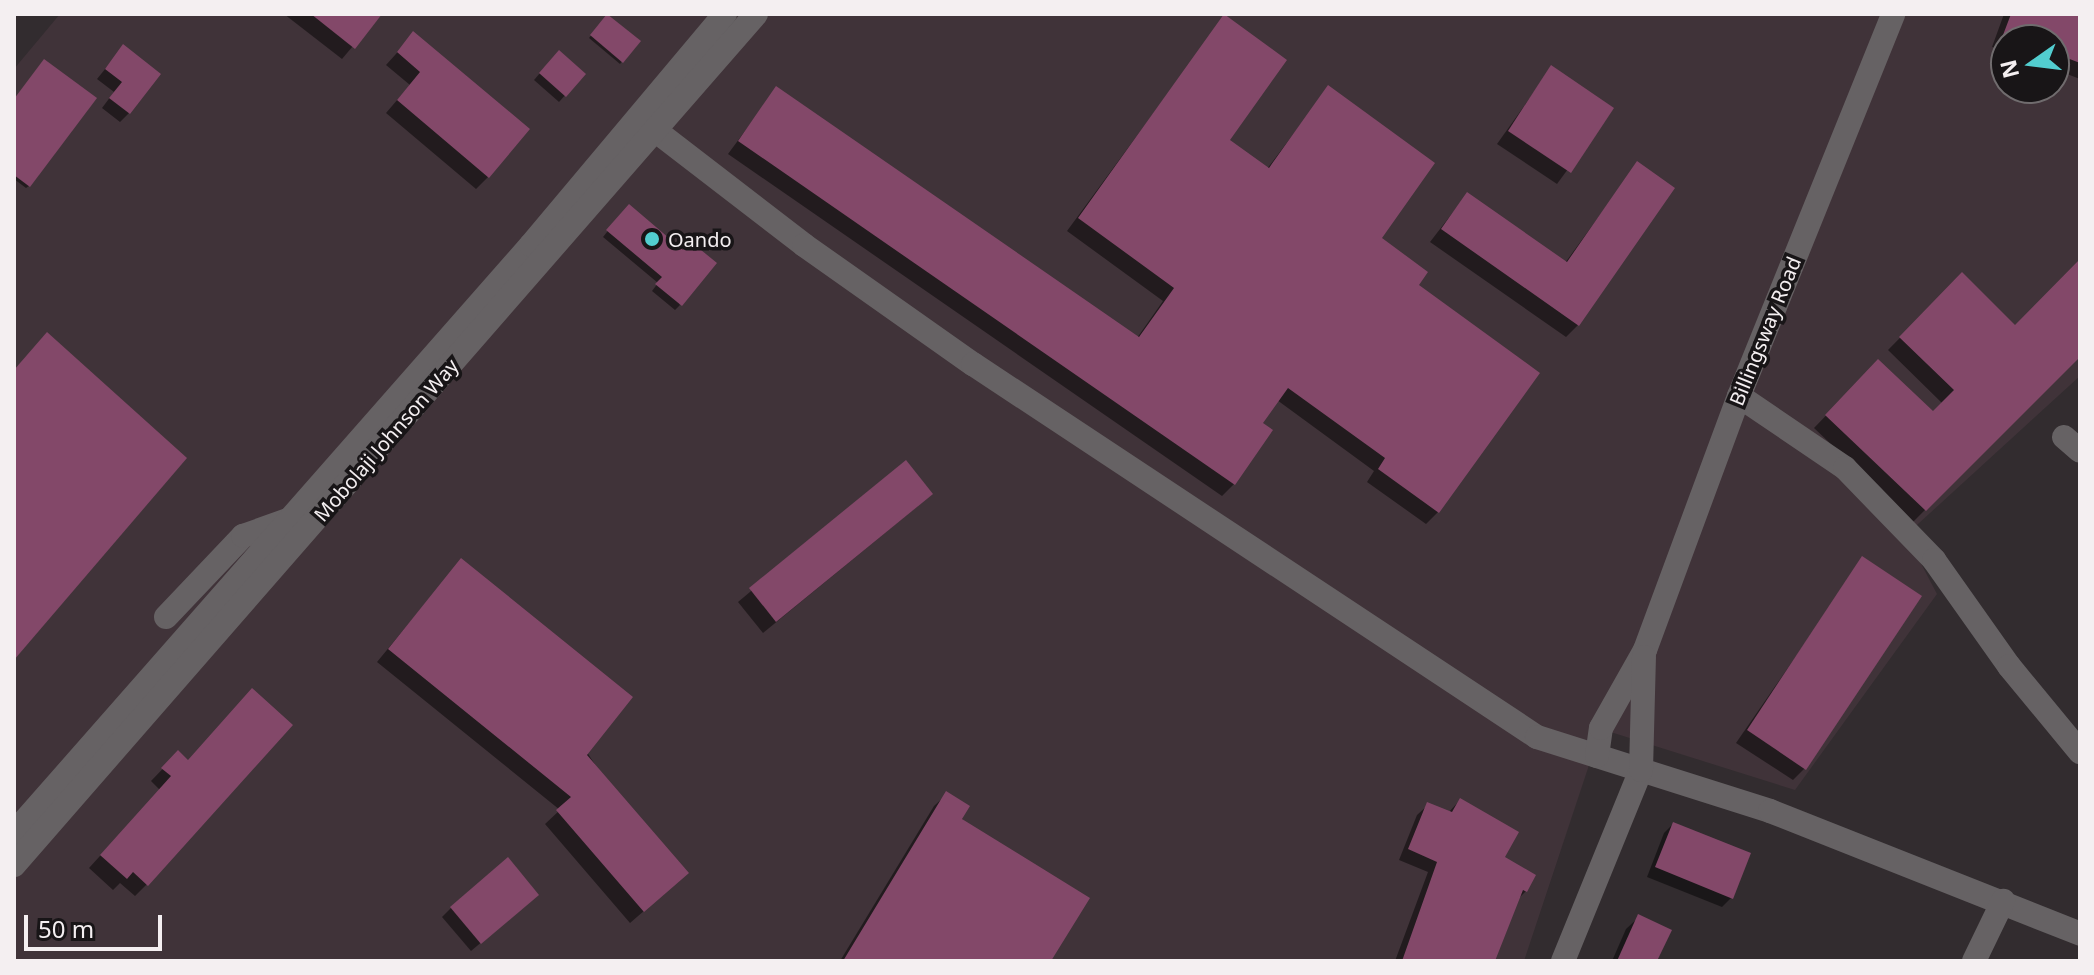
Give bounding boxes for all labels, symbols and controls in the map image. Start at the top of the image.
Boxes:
north arrow [1990,24,2070,104]
text: N [1992,57,2025,82]
place label: Oando [668,227,732,251]
marker: Oando [643,230,661,248]
street label: Billingsway Road [1724,253,1806,409]
street label: Mobolaji Johnson Way [309,354,463,526]
scale bar [28,899,166,949]
text: 50 m [38,912,94,945]

